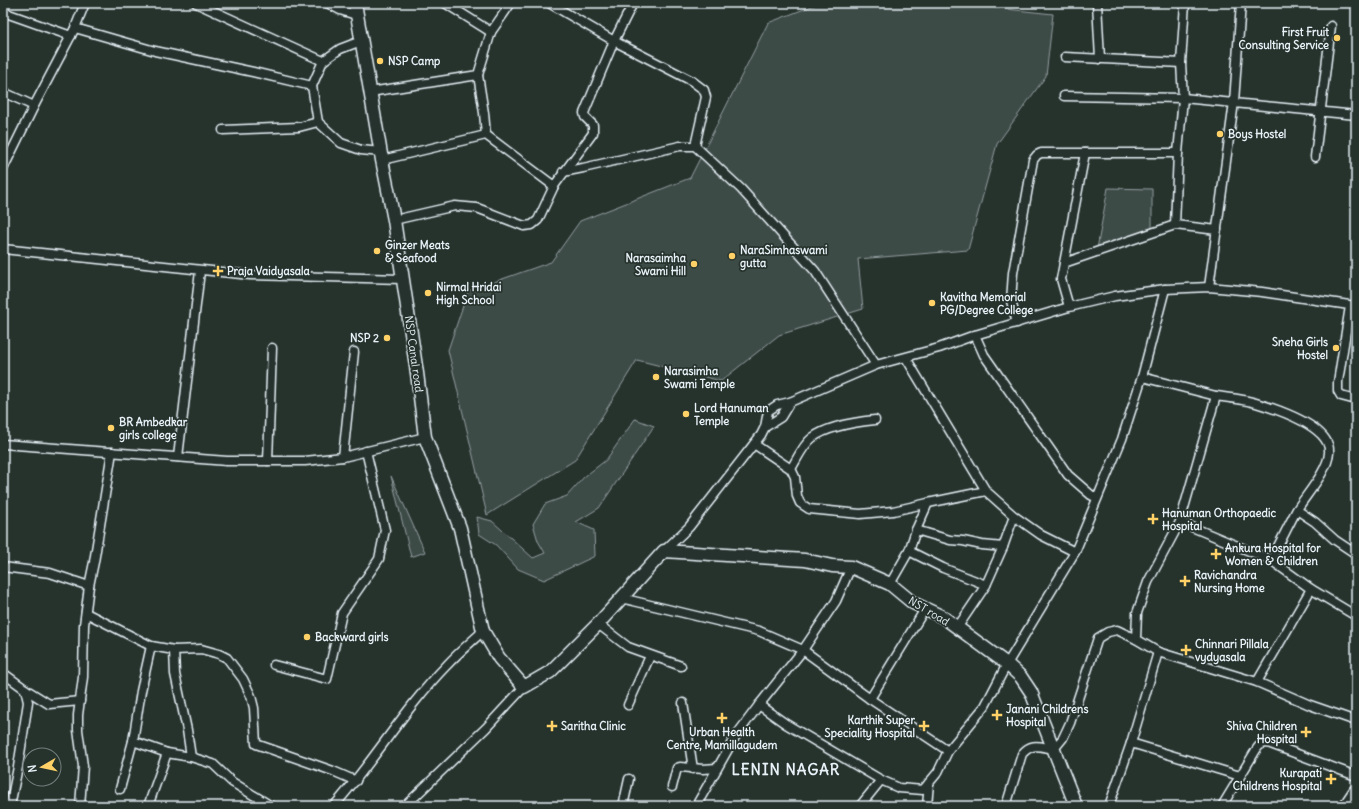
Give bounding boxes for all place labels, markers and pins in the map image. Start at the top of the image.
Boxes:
place label: First Fruit Consulting Service [1238,25,1329,53]
marker: First Fruit Consulting Service [1332,33,1342,43]
place label: NSP Camp [388,54,440,69]
marker: NSP Camp [375,56,385,66]
place label: Boys Hostel [1228,127,1286,142]
marker: Boys Hostel [1215,129,1225,139]
place label: Ginzer Meats & Seafood [385,238,450,265]
place label: NaraSimhaswami gutta [740,243,827,271]
marker: Ginzer Meats & Seafood [372,246,382,256]
place label: Narasaimha Swami Hill [626,251,687,278]
marker: NaraSimhaswami gutta [727,251,737,261]
marker: Narasaimha Swami Hill [689,259,699,269]
place label: Praja Vaidyasala [227,264,311,279]
marker: Praja Vaidyasala [212,265,224,277]
place label: Nirmal Hridai High School [436,280,502,308]
marker: Nirmal Hridai High School [423,288,433,298]
place label: Kavitha Memorial PG/Degree College [940,290,1033,318]
marker: Kavitha Memorial PG/Degree College [927,298,937,308]
place label: NSP 2 [350,331,379,345]
marker: NSP 2 [382,333,392,343]
place label: Sneha Girls Hostel [1272,335,1328,362]
marker: Sneha Girls Hostel [1331,343,1341,353]
place label: Narasimha Swami Temple [664,364,735,392]
marker: Narasimha Swami Temple [651,372,661,382]
place label: Lord Hanuman Temple [694,401,769,429]
marker: Lord Hanuman Temple [681,409,691,419]
place label: BR Ambedkar girls college [119,415,188,443]
marker: BR Ambedkar girls college [106,423,116,433]
place label: Hanuman Orthopaedic Hospital [1162,506,1276,534]
marker: Hanuman Orthopaedic Hospital [1147,513,1159,525]
place label: Ankura Hospital for Women & Children [1225,541,1321,568]
marker: Ankura Hospital for Women & Children [1210,548,1222,560]
place label: Ravichandra Nursing Home [1194,568,1265,596]
marker: Ravichandra Nursing Home [1179,575,1191,587]
place label: Backward girls [315,630,389,645]
marker: Backward girls [302,632,312,642]
place label: Chinnari Pillala vydyasala [1195,637,1269,665]
marker: Chinnari Pillala vydyasala [1180,644,1192,656]
place label: Janani Childrens Hospital [1006,702,1088,730]
marker: Janani Childrens Hospital [991,709,1003,721]
marker: Urban Health Centre, Mamillagudem [716,712,728,724]
place label: Karthik Super Speciality Hospital [825,713,916,741]
place label: Saritha Clinic [561,719,626,733]
place label: Shiva Children Hospital [1226,719,1298,747]
marker: Saritha Clinic [546,720,558,732]
marker: Karthik Super Speciality Hospital [918,720,930,732]
place label: Urban Health Centre, Mamillagudem [667,725,778,753]
marker: Shiva Children Hospital [1300,726,1312,738]
place label: Kurapati Childrens Hospital [1233,766,1322,794]
marker: Kurapati Childrens Hospital [1325,773,1337,785]

